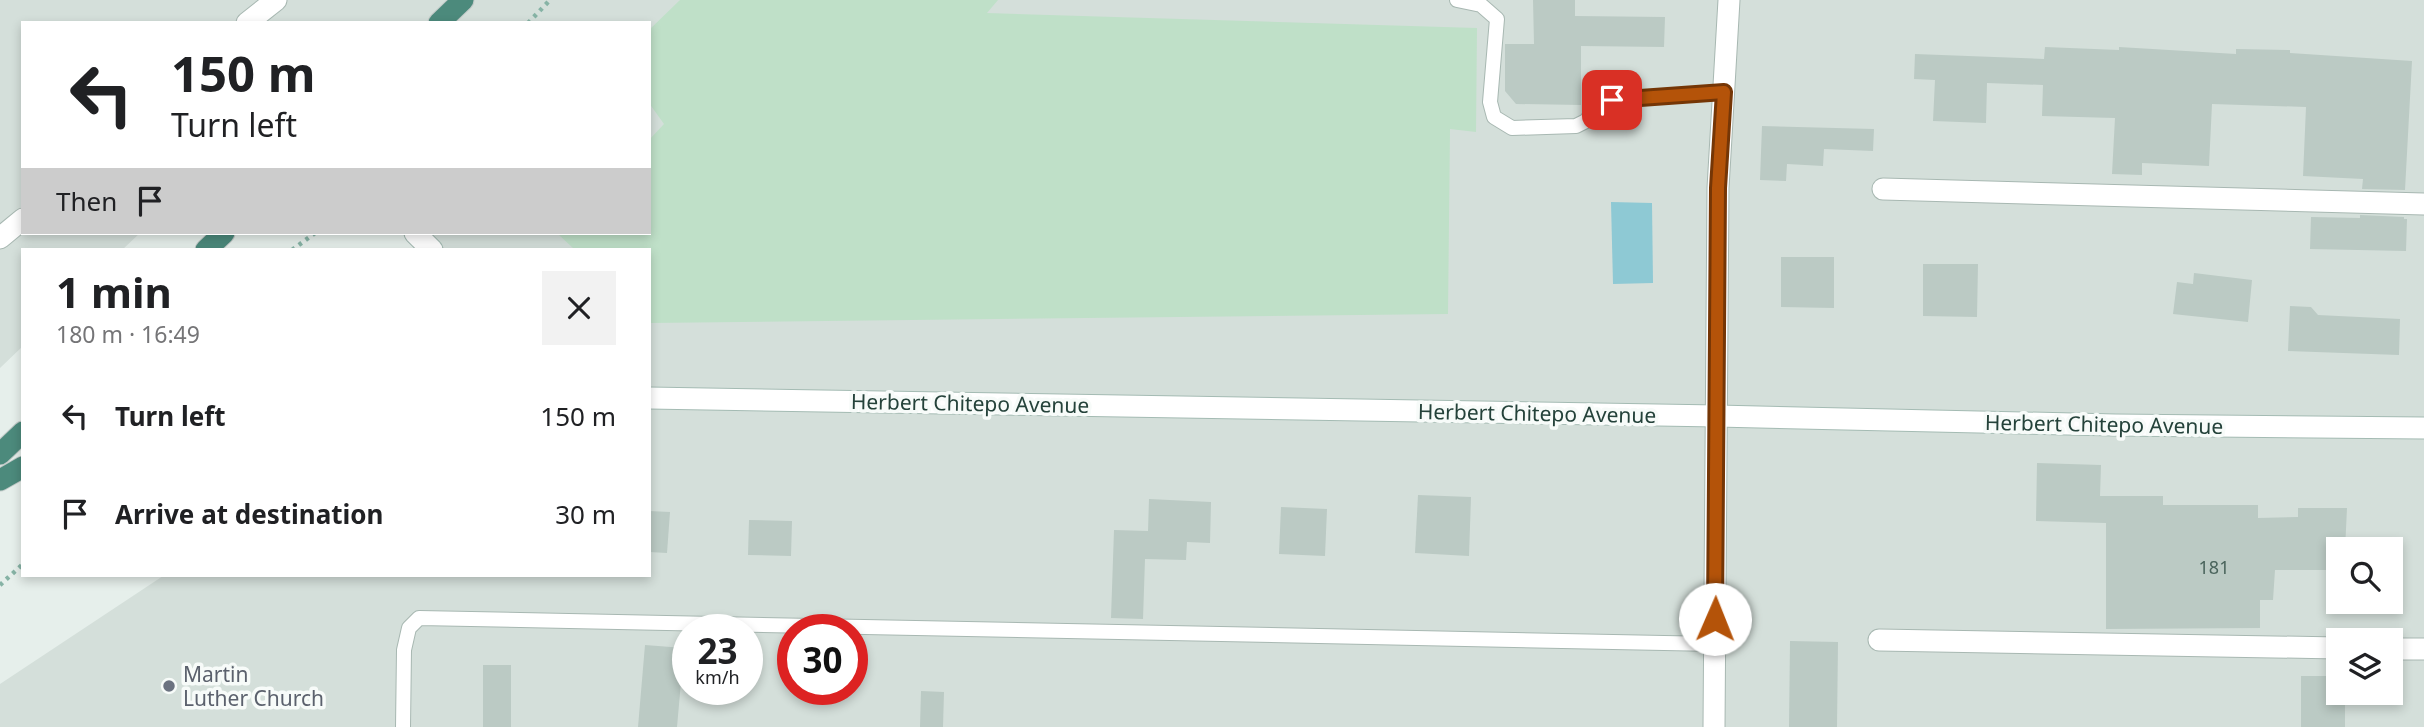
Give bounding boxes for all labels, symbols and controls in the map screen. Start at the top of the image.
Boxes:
text: 150 m [171,40,316,106]
icon: left [56,49,147,140]
pin [1582,70,1642,130]
icon: arrive [1593,81,1631,119]
text: Turn left [171,103,297,146]
icon: arrive [131,182,169,220]
text: Then [56,183,117,219]
text: 1 min [56,263,172,320]
button: close [542,271,616,345]
text: 180 m · 16:49 [56,318,200,350]
street label: Herbert Chitepo Avenue [851,387,1089,419]
icon: left [56,397,94,435]
street label: Herbert Chitepo Avenue [1418,397,1656,429]
text: Turn left [115,398,226,434]
text: 150 m [540,398,616,434]
street label: Herbert Chitepo Avenue [1985,408,2223,440]
icon: arrive [56,495,94,533]
text: Arrive at destination [115,496,384,532]
text: 30 m [555,496,616,532]
map controls [2326,537,2403,705]
button: search [2326,537,2403,614]
house number: 181 [2199,555,2229,579]
position arrow [1678,582,1752,656]
speed limit sign: 30 [777,614,868,705]
text: 23 [697,627,738,674]
button: layers [2326,628,2403,705]
place label: Martin Luther Church [183,660,324,712]
text: km/h [695,665,740,689]
marker: Martin Luther Church [161,678,177,694]

